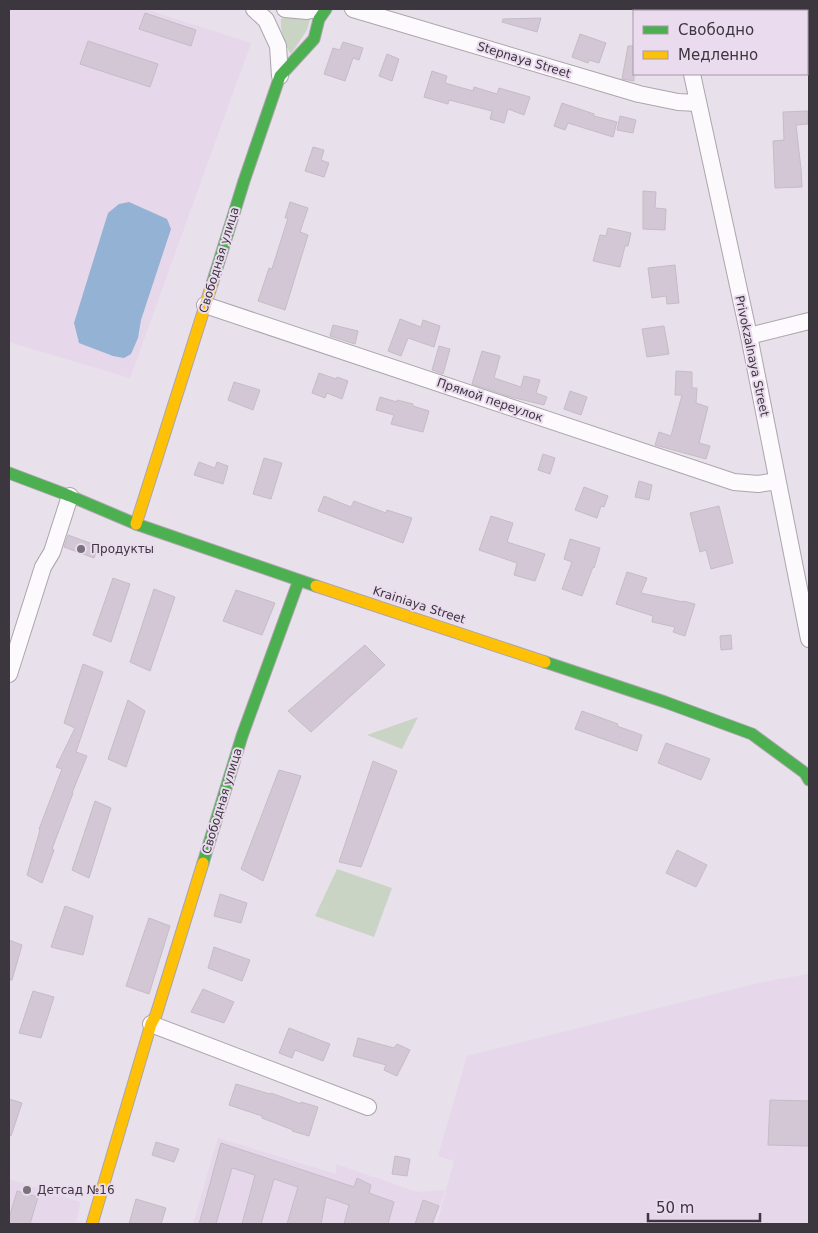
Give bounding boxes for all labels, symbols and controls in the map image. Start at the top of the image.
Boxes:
legend [633,10,808,75]
text: Свободно [678,21,754,39]
street label: Stepnaya Street [476,39,573,81]
text: Медленно [678,46,758,64]
street label: Свободная улица [196,205,242,315]
street label: Privokzalnaya Street [732,294,772,418]
street label: Прямой переулок [435,375,545,425]
place label: Продукты [91,542,154,556]
marker: Продукты [75,543,87,555]
street label: Krainiaya Street [371,583,467,627]
street label: Свободная улица [199,746,245,856]
place label: Детсад №16 [37,1183,115,1197]
marker: Детсад №16 [21,1184,33,1196]
scale bar [648,1190,760,1222]
text: 50 m [656,1199,694,1217]

